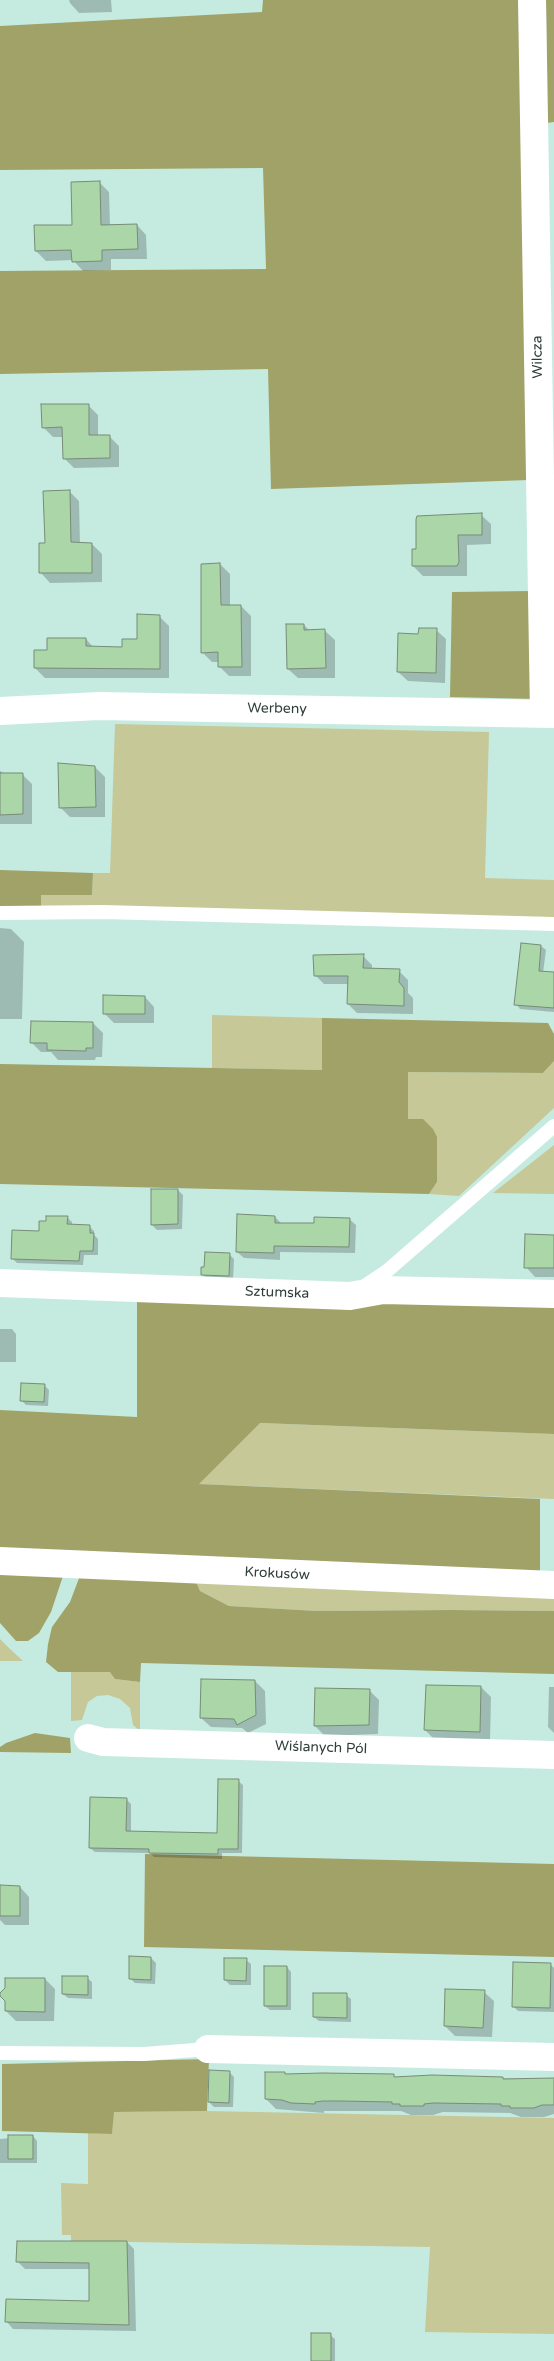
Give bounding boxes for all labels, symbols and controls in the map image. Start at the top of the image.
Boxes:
street label: Wilcza [529,335,547,379]
street label: Werbeny [247,700,307,718]
street label: Sztumska [245,1283,309,1303]
street label: Krokusów [244,1564,310,1584]
street label: Wiślanych Pól [275,1738,367,1758]

